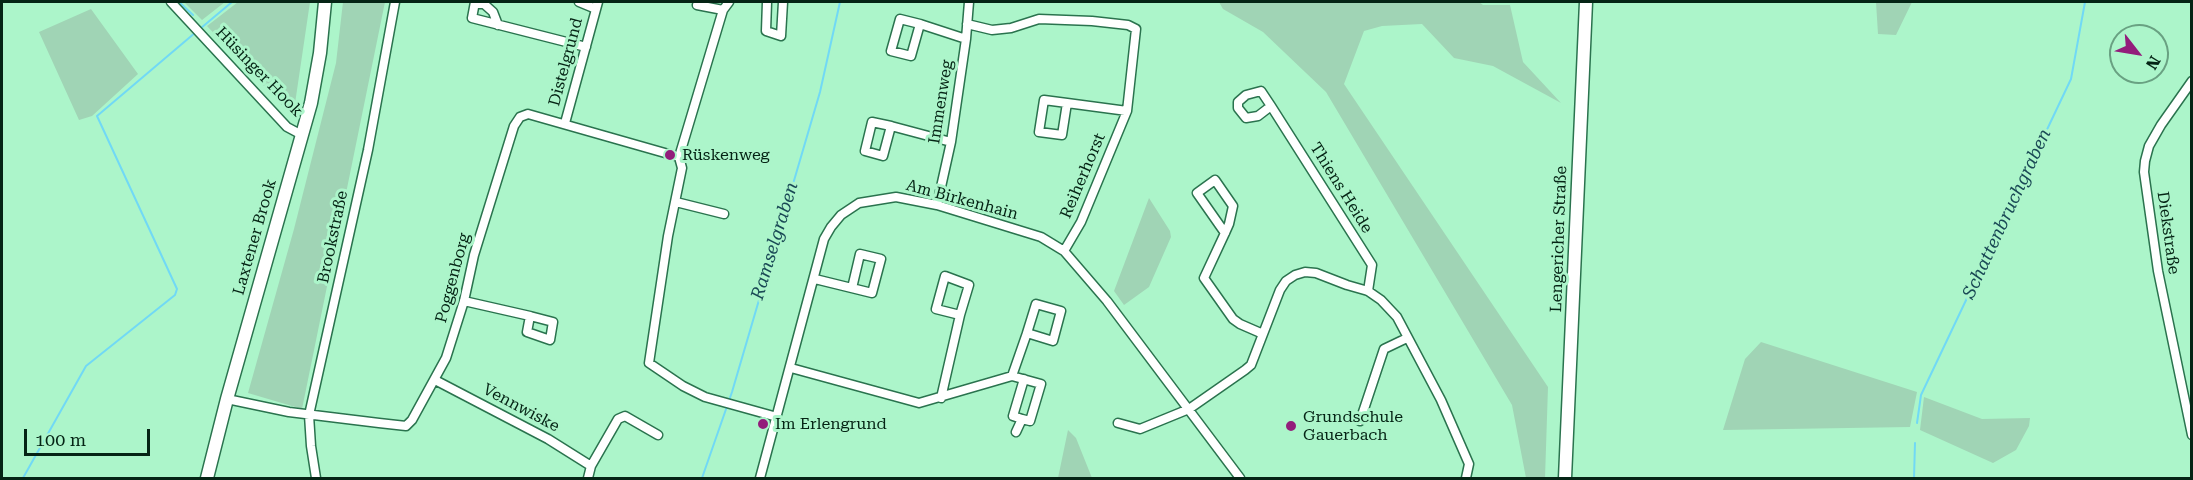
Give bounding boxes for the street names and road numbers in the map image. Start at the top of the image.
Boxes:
street label: Distelgrund [545,16,587,108]
street label: Hüsinger Hook [211,23,307,121]
street label: Immenweg [925,59,957,145]
street label: Reiherhorst [1056,130,1110,222]
street label: Thiens Heide [1306,139,1376,237]
street label: Lengericher Straße [1547,165,1571,313]
street label: Am Birkenhain [904,176,1020,224]
street label: Laxtener Brook [229,177,281,297]
street label: Brookstraße [314,189,352,285]
street label: Diekstraße [2153,190,2183,276]
street label: Poggenborg [432,231,474,325]
street label: Vennwiske [479,380,563,436]

